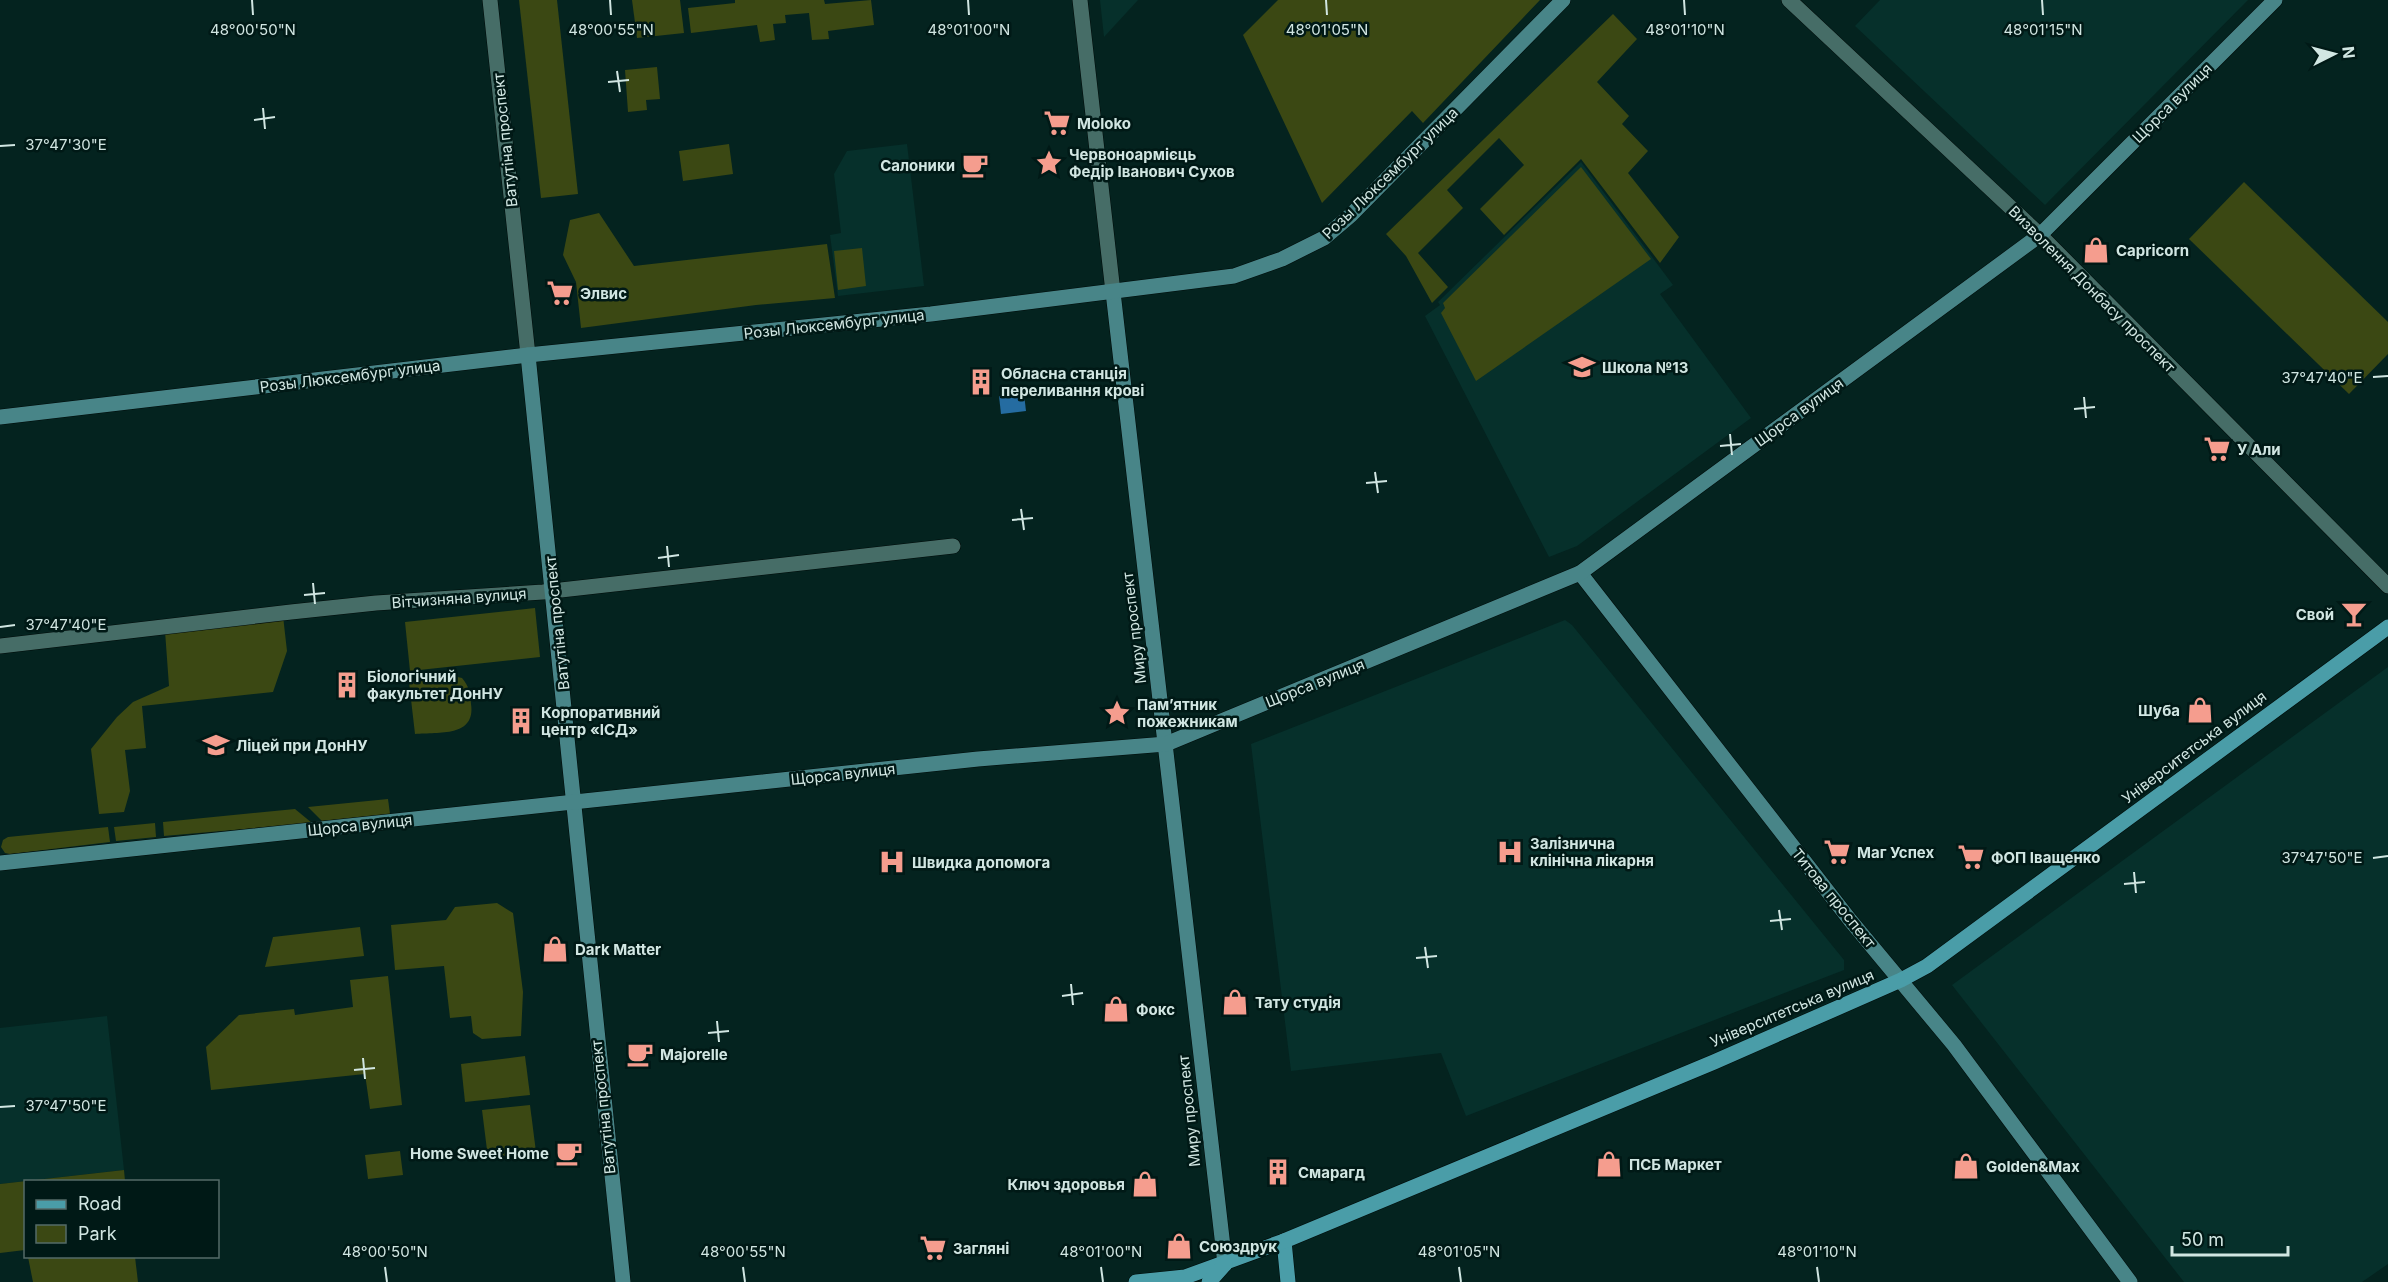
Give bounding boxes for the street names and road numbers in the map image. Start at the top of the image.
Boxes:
street label: Щорса вулиця [2128,59,2216,147]
street label: Ватутіна проспект [489,72,521,208]
street label: Розы Люксембург улица [1318,103,1462,243]
street label: Визволення Донбасу проспект [2005,202,2179,376]
street label: Розы Люксембург улица [743,305,925,343]
street label: Розы Люксембург улица [259,356,441,396]
street label: Щорса вулиця [1751,373,1847,451]
street label: Ватутіна проспект [541,555,573,691]
street label: Миру проспект [1118,571,1150,685]
street label: Вітчизняна вулиця [391,584,527,612]
street label: Щорса вулиця [1263,655,1367,711]
street label: Університетська вулиця [2118,686,2270,808]
street label: Щорса вулиця [790,759,896,789]
street label: Щорса вулиця [307,810,413,840]
street label: Титова проспект [1788,844,1880,952]
street label: Університетська вулиця [1707,965,1877,1051]
street label: Ватутіна проспект [587,1039,619,1175]
street label: Миру проспект [1174,1054,1204,1168]

